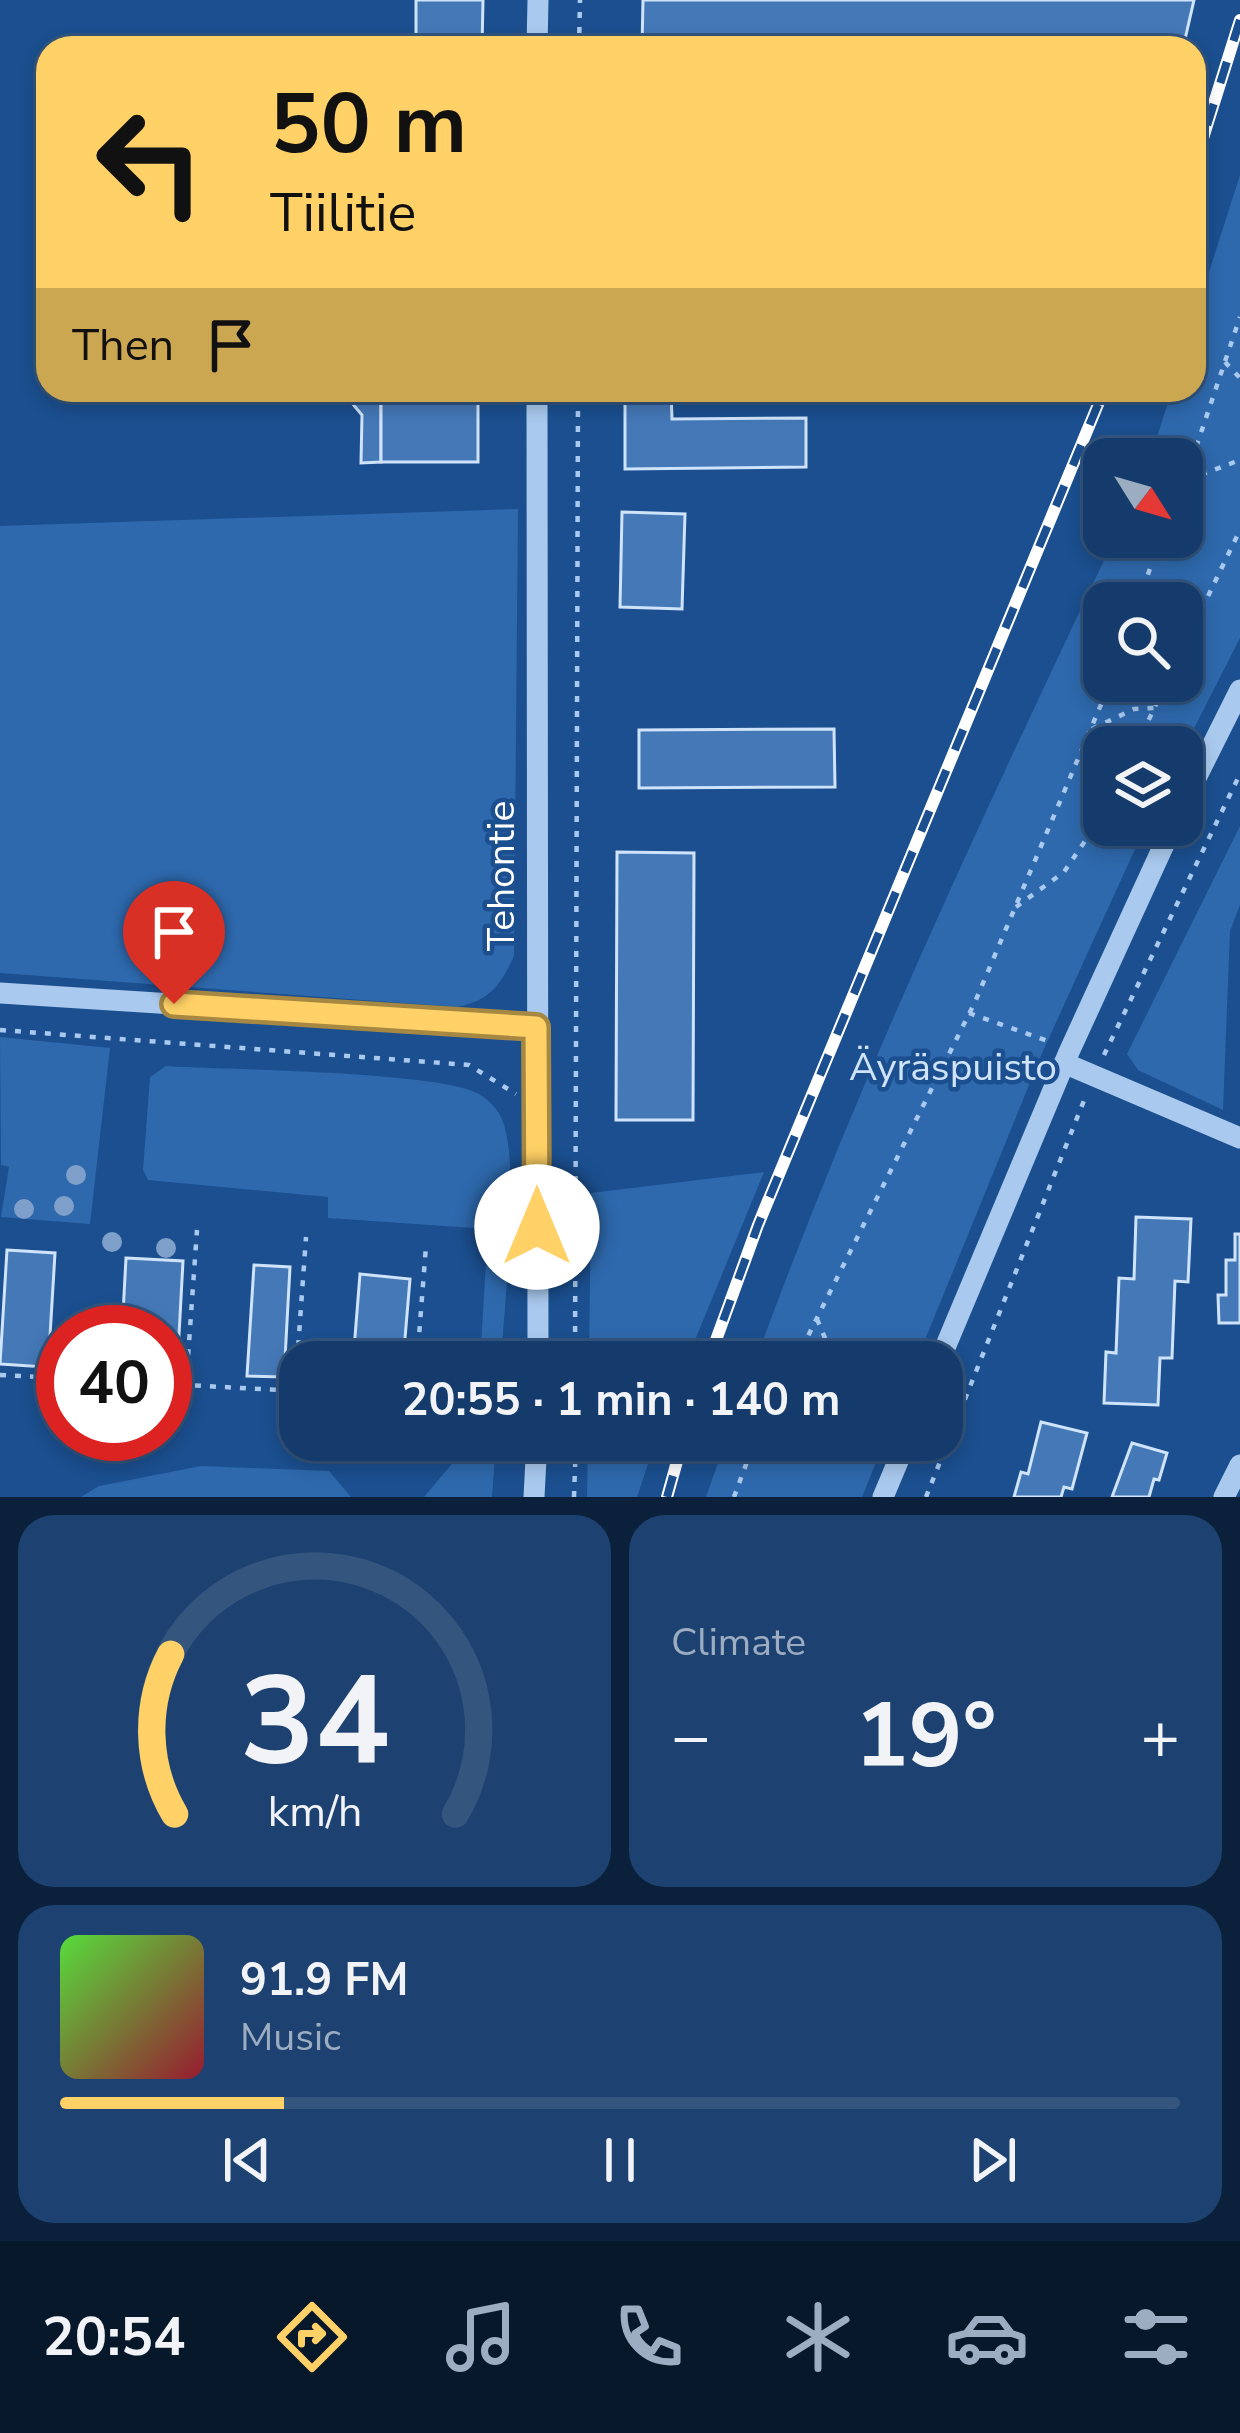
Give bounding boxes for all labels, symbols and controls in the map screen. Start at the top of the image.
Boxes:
text: 50 m [270,67,467,182]
icon: left [72,84,228,240]
text: Tiilitie [270,176,416,250]
icon: arrive [198,312,264,378]
text: Then [72,315,174,376]
north arrow [1083,438,1203,558]
map controls [1083,438,1203,846]
button: search [1083,582,1203,702]
button: layers [1083,726,1203,846]
street label: Tehontie [475,801,528,951]
pin [123,881,225,1004]
icon: arrive [141,899,207,965]
park label: Äyräspuisto [849,1041,1057,1094]
position arrow [474,1164,600,1290]
speed limit sign: 40 [36,1305,192,1461]
text: 20:55 · 1 min · 140 m [401,1370,841,1431]
text: Climate [671,1616,806,1669]
text: 34 [240,1637,389,1807]
text: 19° [854,1675,997,1798]
text: − [671,1692,711,1782]
text: + [1140,1692,1180,1782]
text: km/h [267,1783,362,1841]
text: 91.9 FM [240,1950,409,2011]
text: Music [240,2011,341,2064]
icon: previous [214,2127,280,2193]
icon: pause [587,2127,653,2193]
icon: next [960,2127,1026,2193]
icon: directions [270,2295,354,2379]
icon: music [439,2295,523,2379]
icon: phone [607,2295,691,2379]
icon: climate [776,2295,860,2379]
icon: car [945,2295,1029,2379]
icon: filters [1114,2295,1198,2379]
text: 20:54 [42,2300,185,2374]

